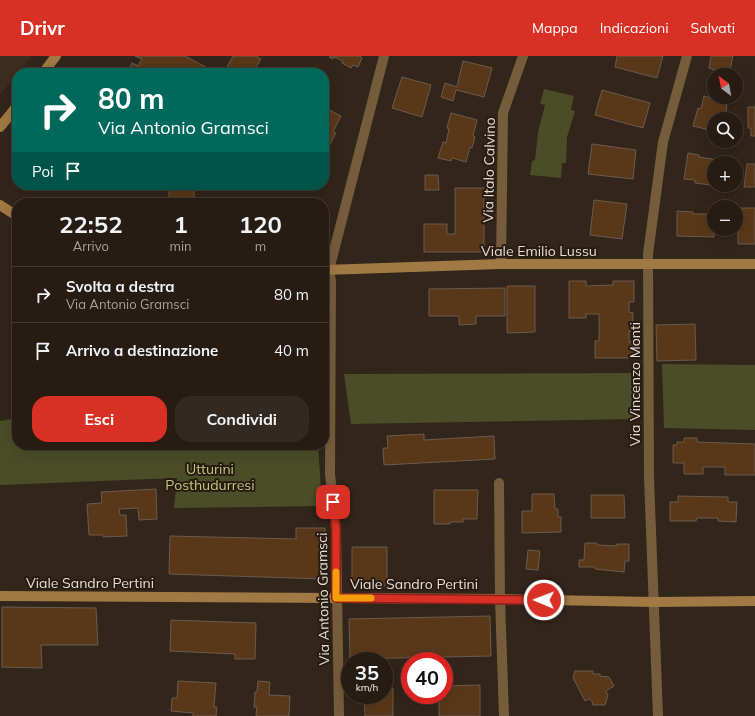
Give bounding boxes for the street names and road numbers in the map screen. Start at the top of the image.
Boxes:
street label: Via Italo Calvino [479,117,499,223]
street label: Viale Emilio Lussu [481,242,597,260]
street label: Via Vincenzo Monti [626,322,644,446]
street label: Via Antonio Gramsci [313,532,333,666]
street label: Viale Sandro Pertini [26,574,154,592]
street label: Viale Sandro Pertini [350,575,478,593]

